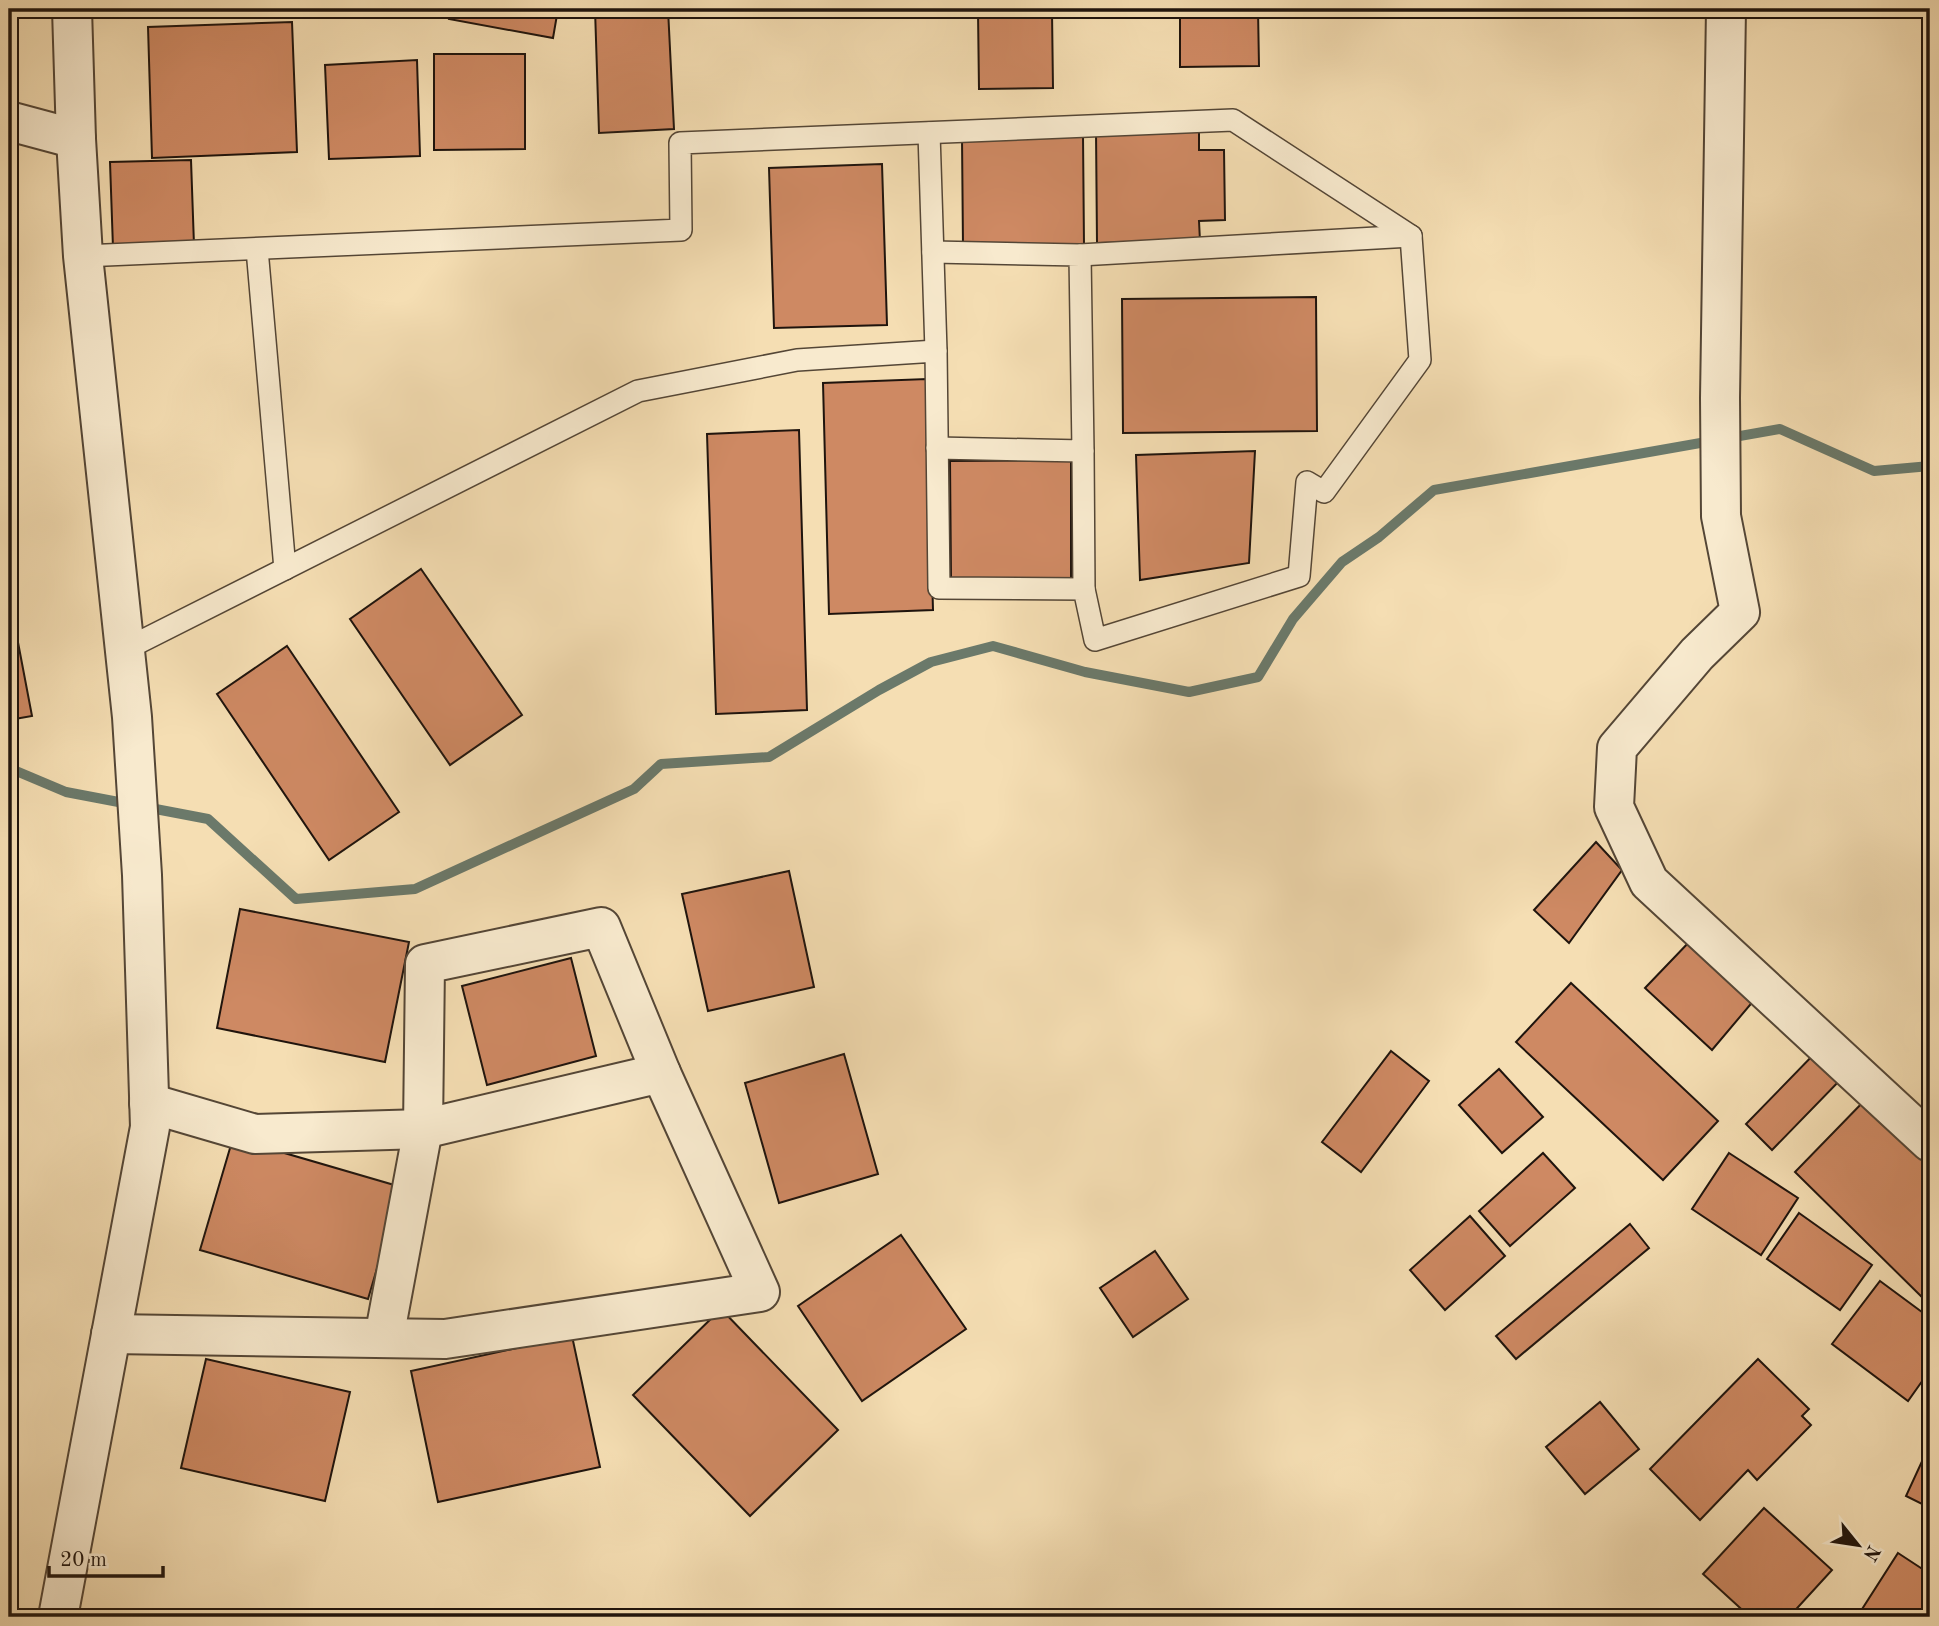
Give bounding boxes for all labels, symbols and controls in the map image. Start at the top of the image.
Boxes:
north arrow [1824,1510,1894,1580]
scale bar [49,1535,163,1579]
text: N [1858,1541,1882,1564]
text: 20 m [60,1550,107,1571]

